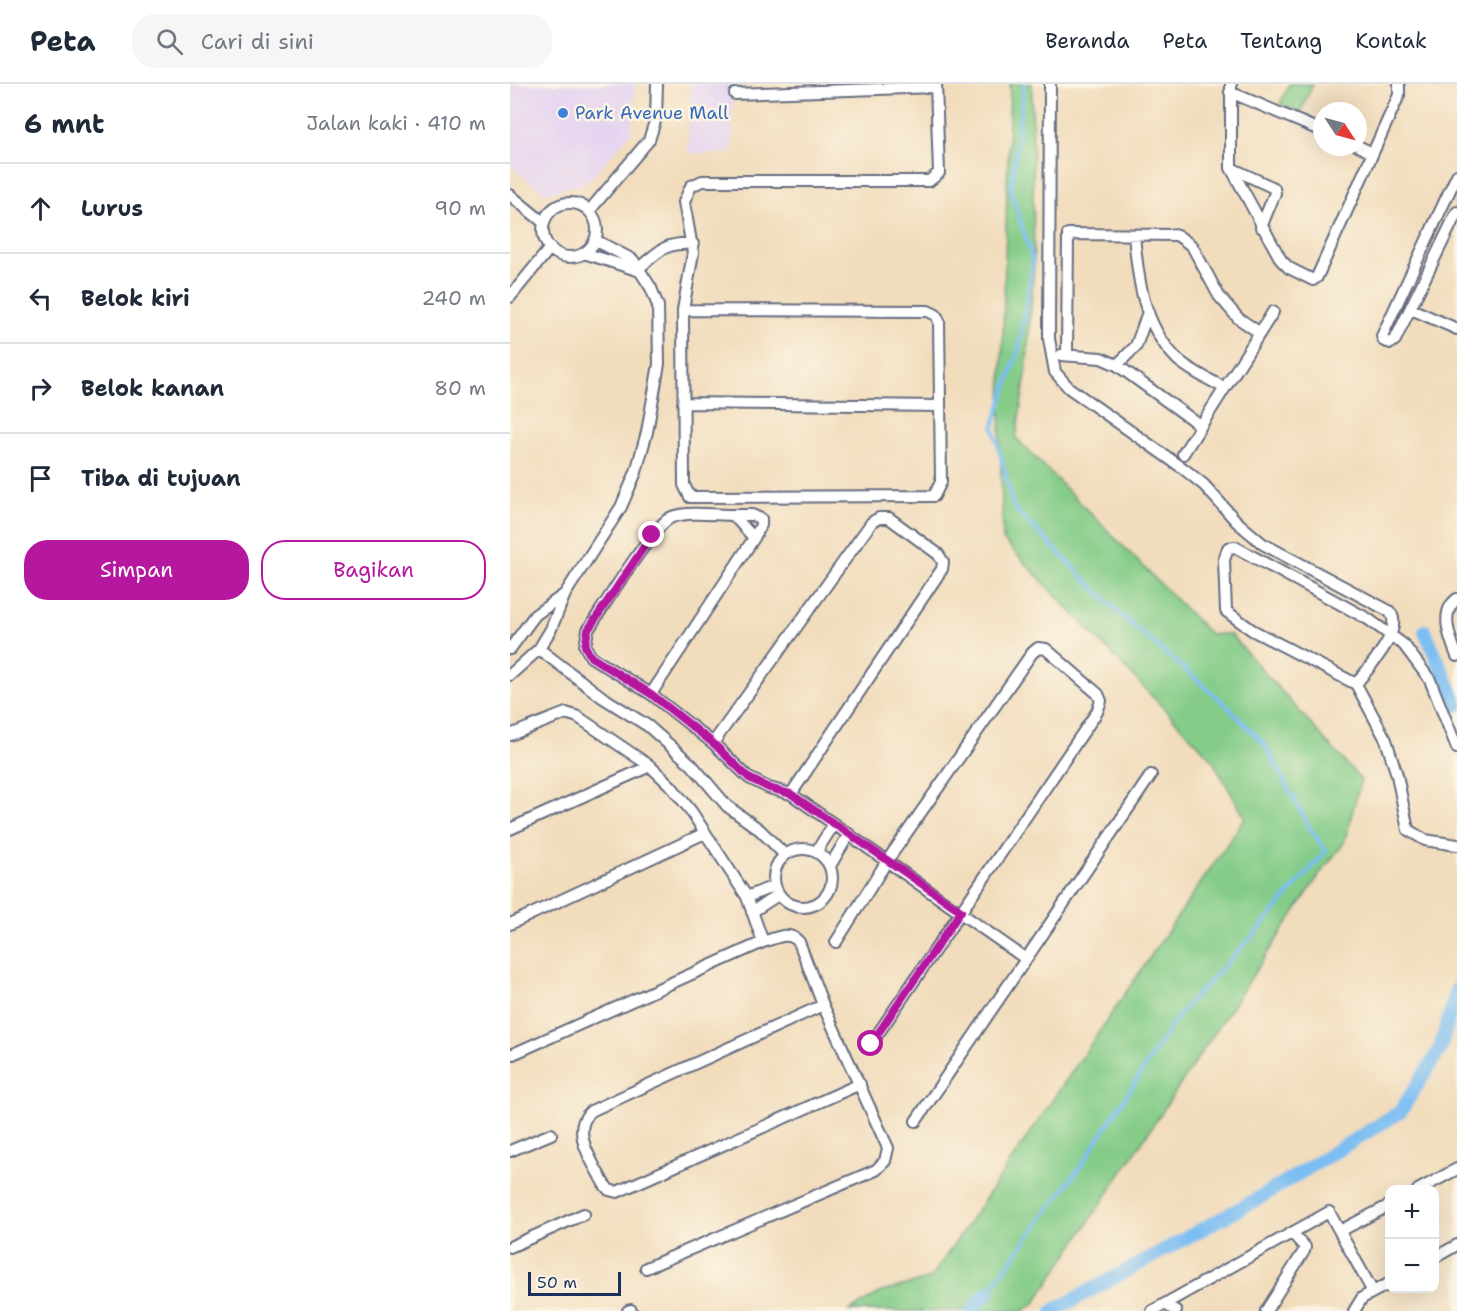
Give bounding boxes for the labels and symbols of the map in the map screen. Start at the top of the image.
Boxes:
place label: Park Avenue Mall [575,101,729,125]
north arrow [1313,102,1367,156]
marker: Park Avenue Mall [556,106,570,120]
route end [638,521,664,547]
route start [857,1030,883,1056]
scale bar [528,1269,621,1296]

